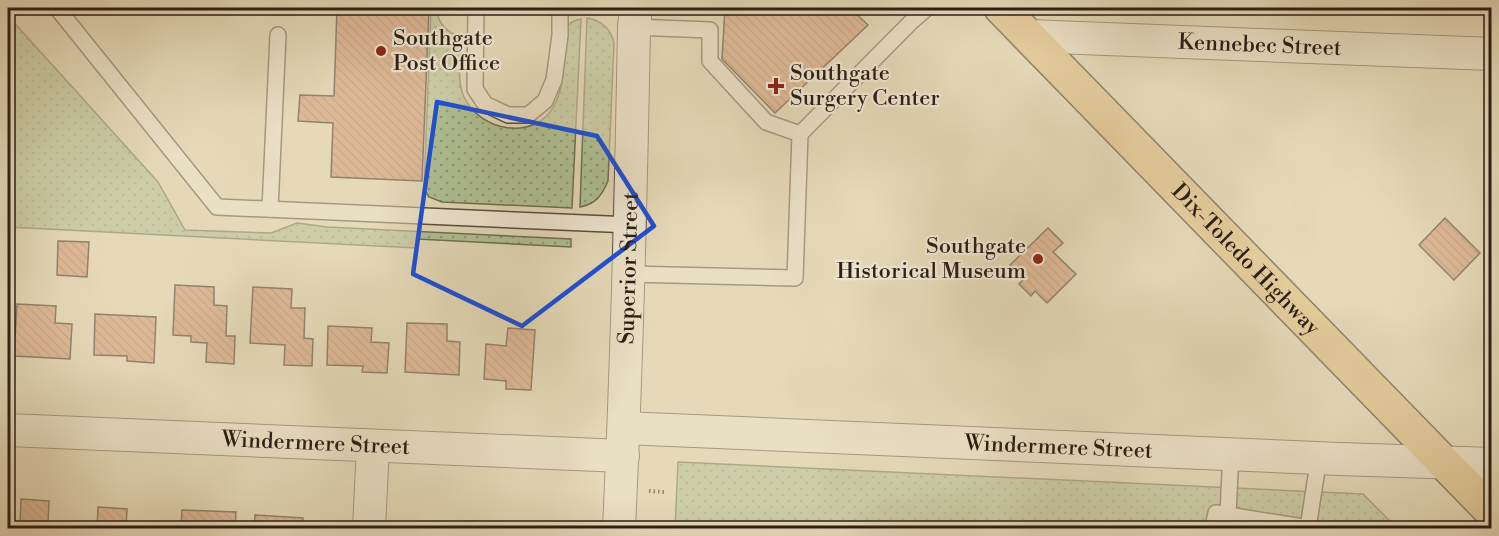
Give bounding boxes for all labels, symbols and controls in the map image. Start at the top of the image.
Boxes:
place label: Southgate Post Office [393,25,500,77]
street label: Kennebec Street [1178,28,1342,62]
marker: Southgate Post Office [374,44,388,58]
place label: Southgate Surgery Center [790,60,940,112]
marker: Southgate Surgery Center [767,77,785,95]
street label: Dix-Toledo Highway [1166,178,1326,341]
street label: Superior Street [613,191,644,345]
place label: Southgate Historical Museum [836,233,1026,285]
marker: Southgate Historical Museum [1031,252,1045,266]
street label: Windermere Street [220,426,411,460]
street label: Windermere Street [963,429,1153,464]

